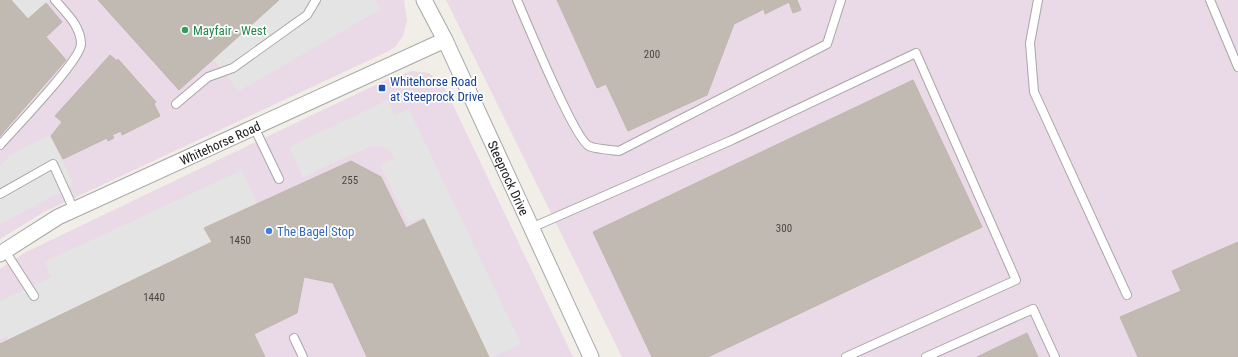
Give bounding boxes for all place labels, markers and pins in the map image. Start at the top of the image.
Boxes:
place label: Mayfair - West [193,23,267,38]
marker: Mayfair - West [180,25,190,35]
place label: Whitehorse Road at Steeprock Drive [390,74,483,104]
marker: Whitehorse Road at Steeprock Drive [377,83,387,93]
place label: The Bagel Stop [277,224,354,239]
marker: The Bagel Stop [264,226,274,236]

